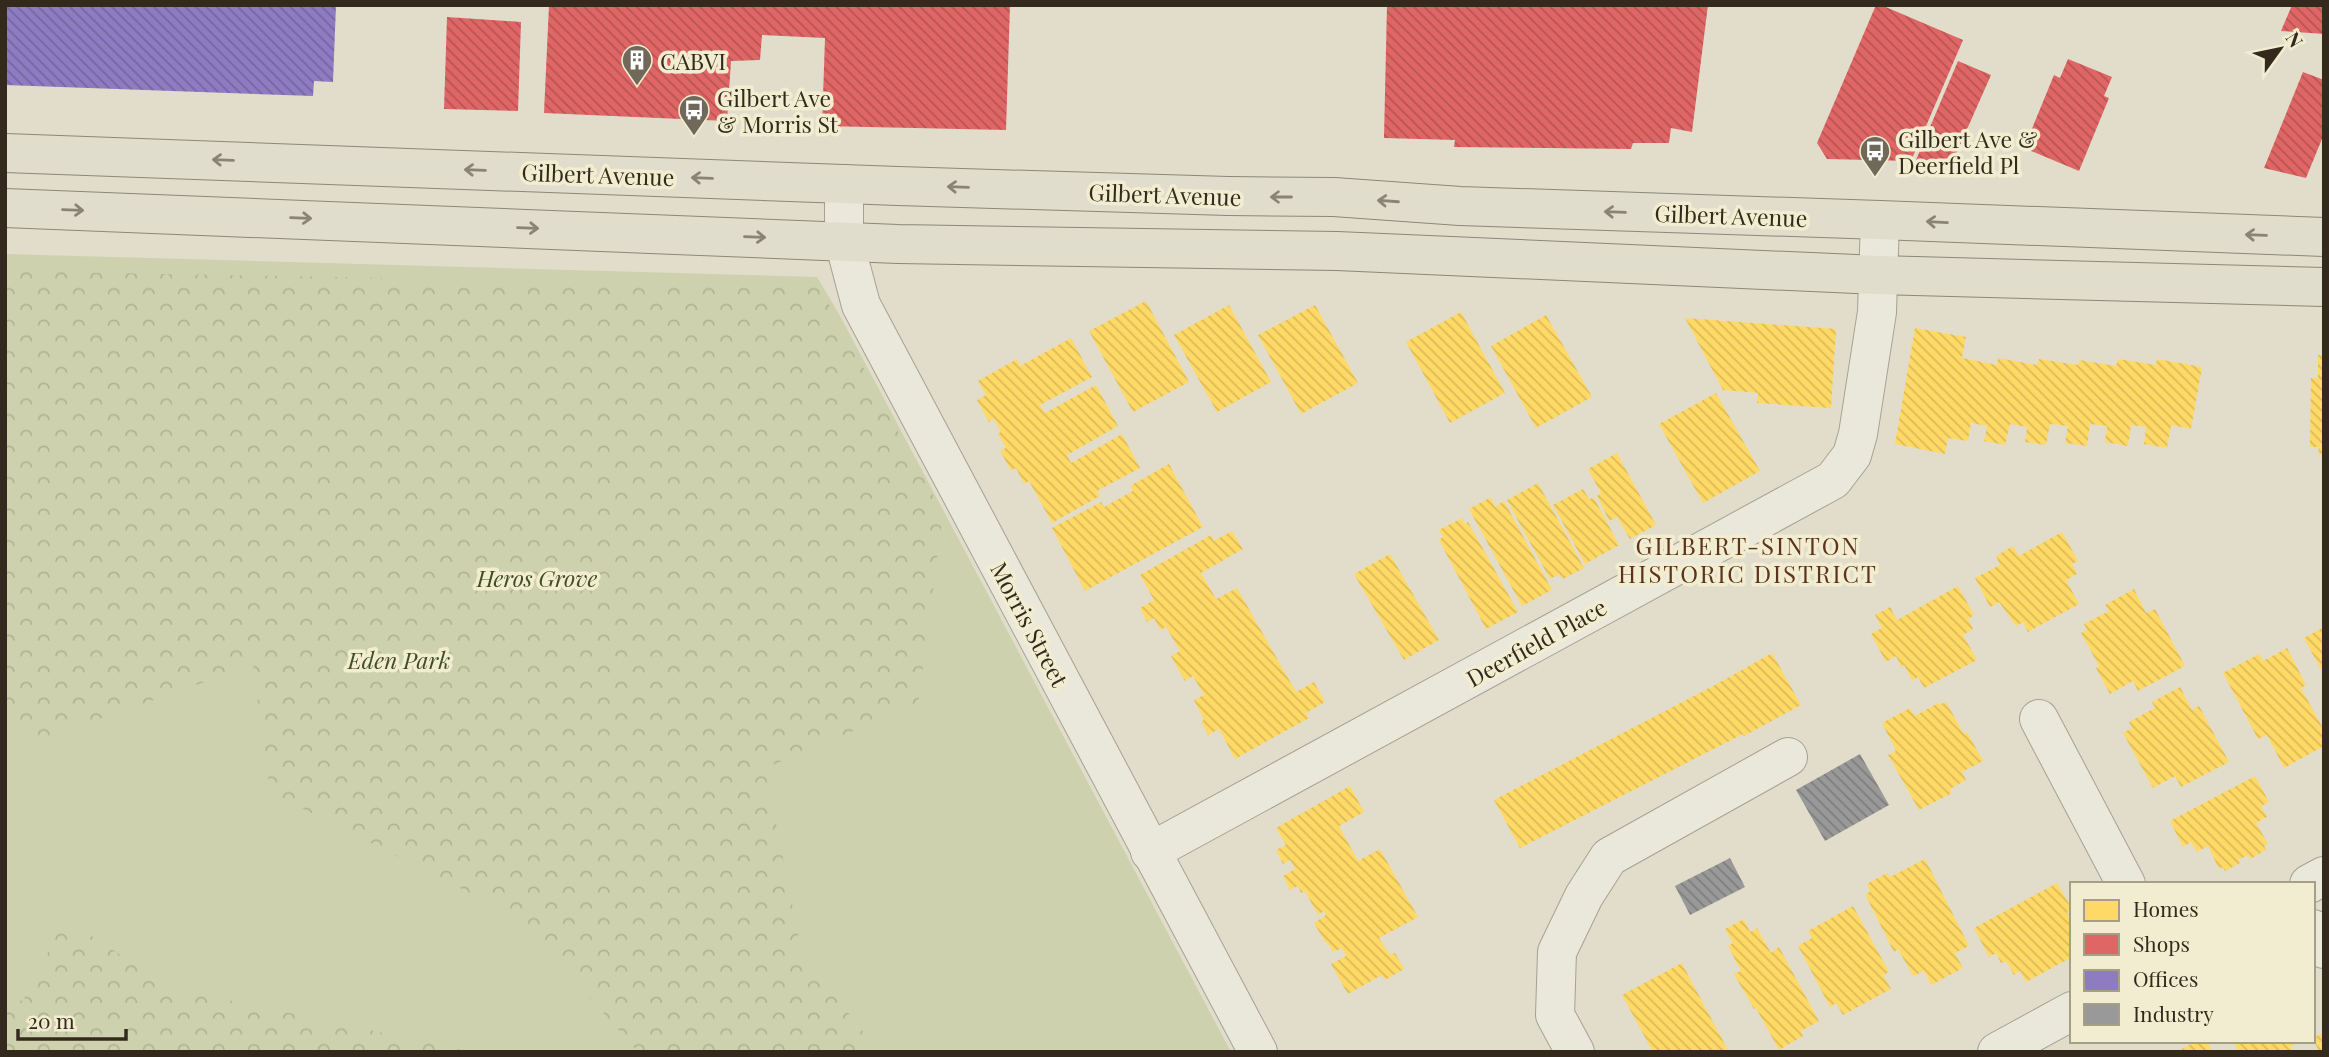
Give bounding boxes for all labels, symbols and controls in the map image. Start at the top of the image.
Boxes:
north arrow [2245,14,2315,84]
text: N [2280,26,2310,52]
building icon: CABVI [620,43,654,87]
place label: CABVI [660,45,726,76]
place label: Gilbert Ave & Morris St [717,82,839,139]
bus stop icon: Gilbert Ave & Morris St [677,93,711,137]
place label: Gilbert Ave & Deerfield Pl [1898,123,2037,180]
bus stop icon: Gilbert Ave & Deerfield Pl [1858,134,1892,178]
one-way arrow [212,154,235,167]
street label: Gilbert Avenue [521,156,675,192]
one-way arrow [464,163,487,176]
one-way arrow [691,172,714,185]
street label: Gilbert Avenue [1088,176,1242,212]
one-way arrow [947,181,970,194]
one-way arrow [1270,190,1293,204]
one-way arrow [1377,194,1400,207]
street label: Gilbert Avenue [1654,197,1808,233]
one-way arrow [62,203,85,216]
one-way arrow [1604,205,1627,218]
one-way arrow [289,212,312,225]
one-way arrow [1926,216,1949,229]
one-way arrow [516,221,539,234]
one-way arrow [2244,228,2267,241]
one-way arrow [744,231,767,244]
district label: GILBERT-SINTON HISTORIC DISTRICT [1618,529,1878,589]
street label: Morris Street [984,556,1076,693]
park label: Heros Grove [476,562,597,593]
street label: Deerfield Place [1460,591,1612,693]
park label: Eden Park [347,644,450,675]
legend [2070,882,2315,1043]
text: Homes [2133,894,2199,922]
text: Shops [2133,929,2190,957]
text: Offices [2133,964,2198,992]
scale bar [18,998,126,1042]
text: Industry [2133,999,2214,1027]
text: 20 m [28,1006,75,1034]

